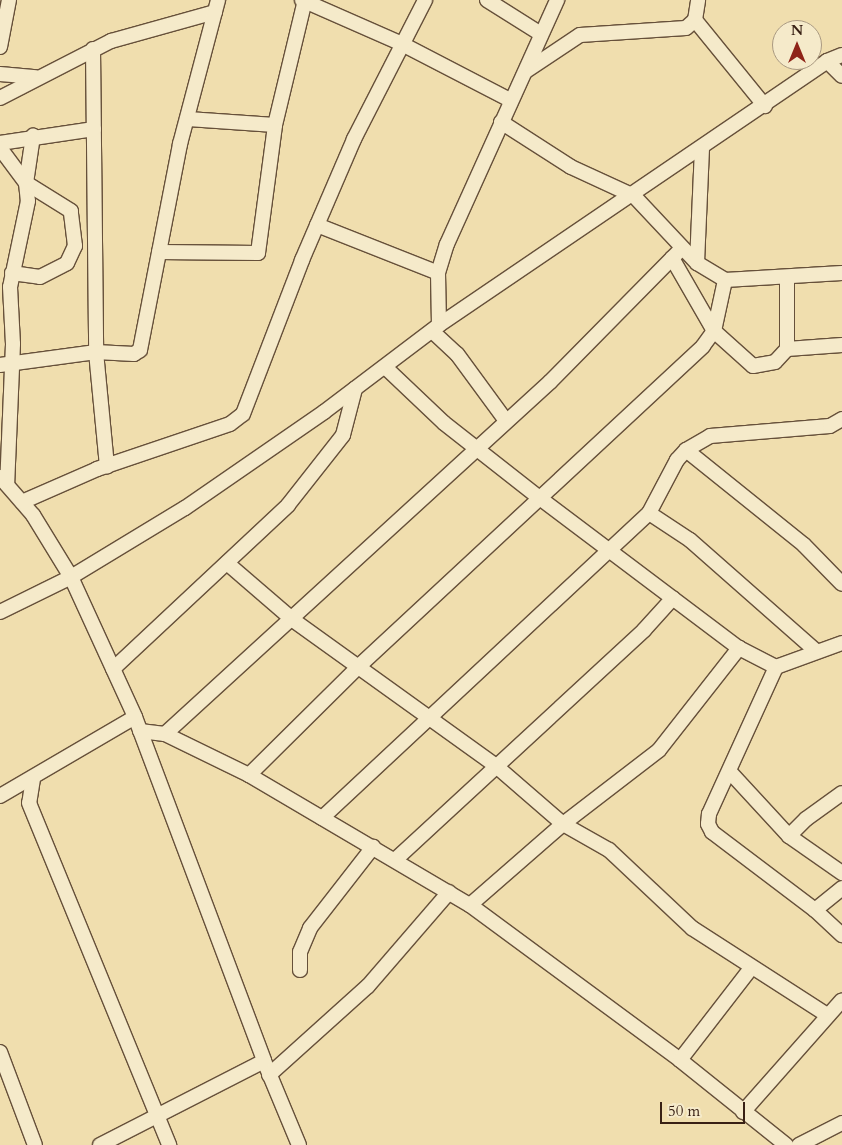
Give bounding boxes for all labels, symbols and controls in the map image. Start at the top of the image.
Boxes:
north arrow [772,20,822,70]
text: N [791,21,803,40]
scale bar [662,1092,747,1124]
text: 50 m [668,1101,700,1121]

